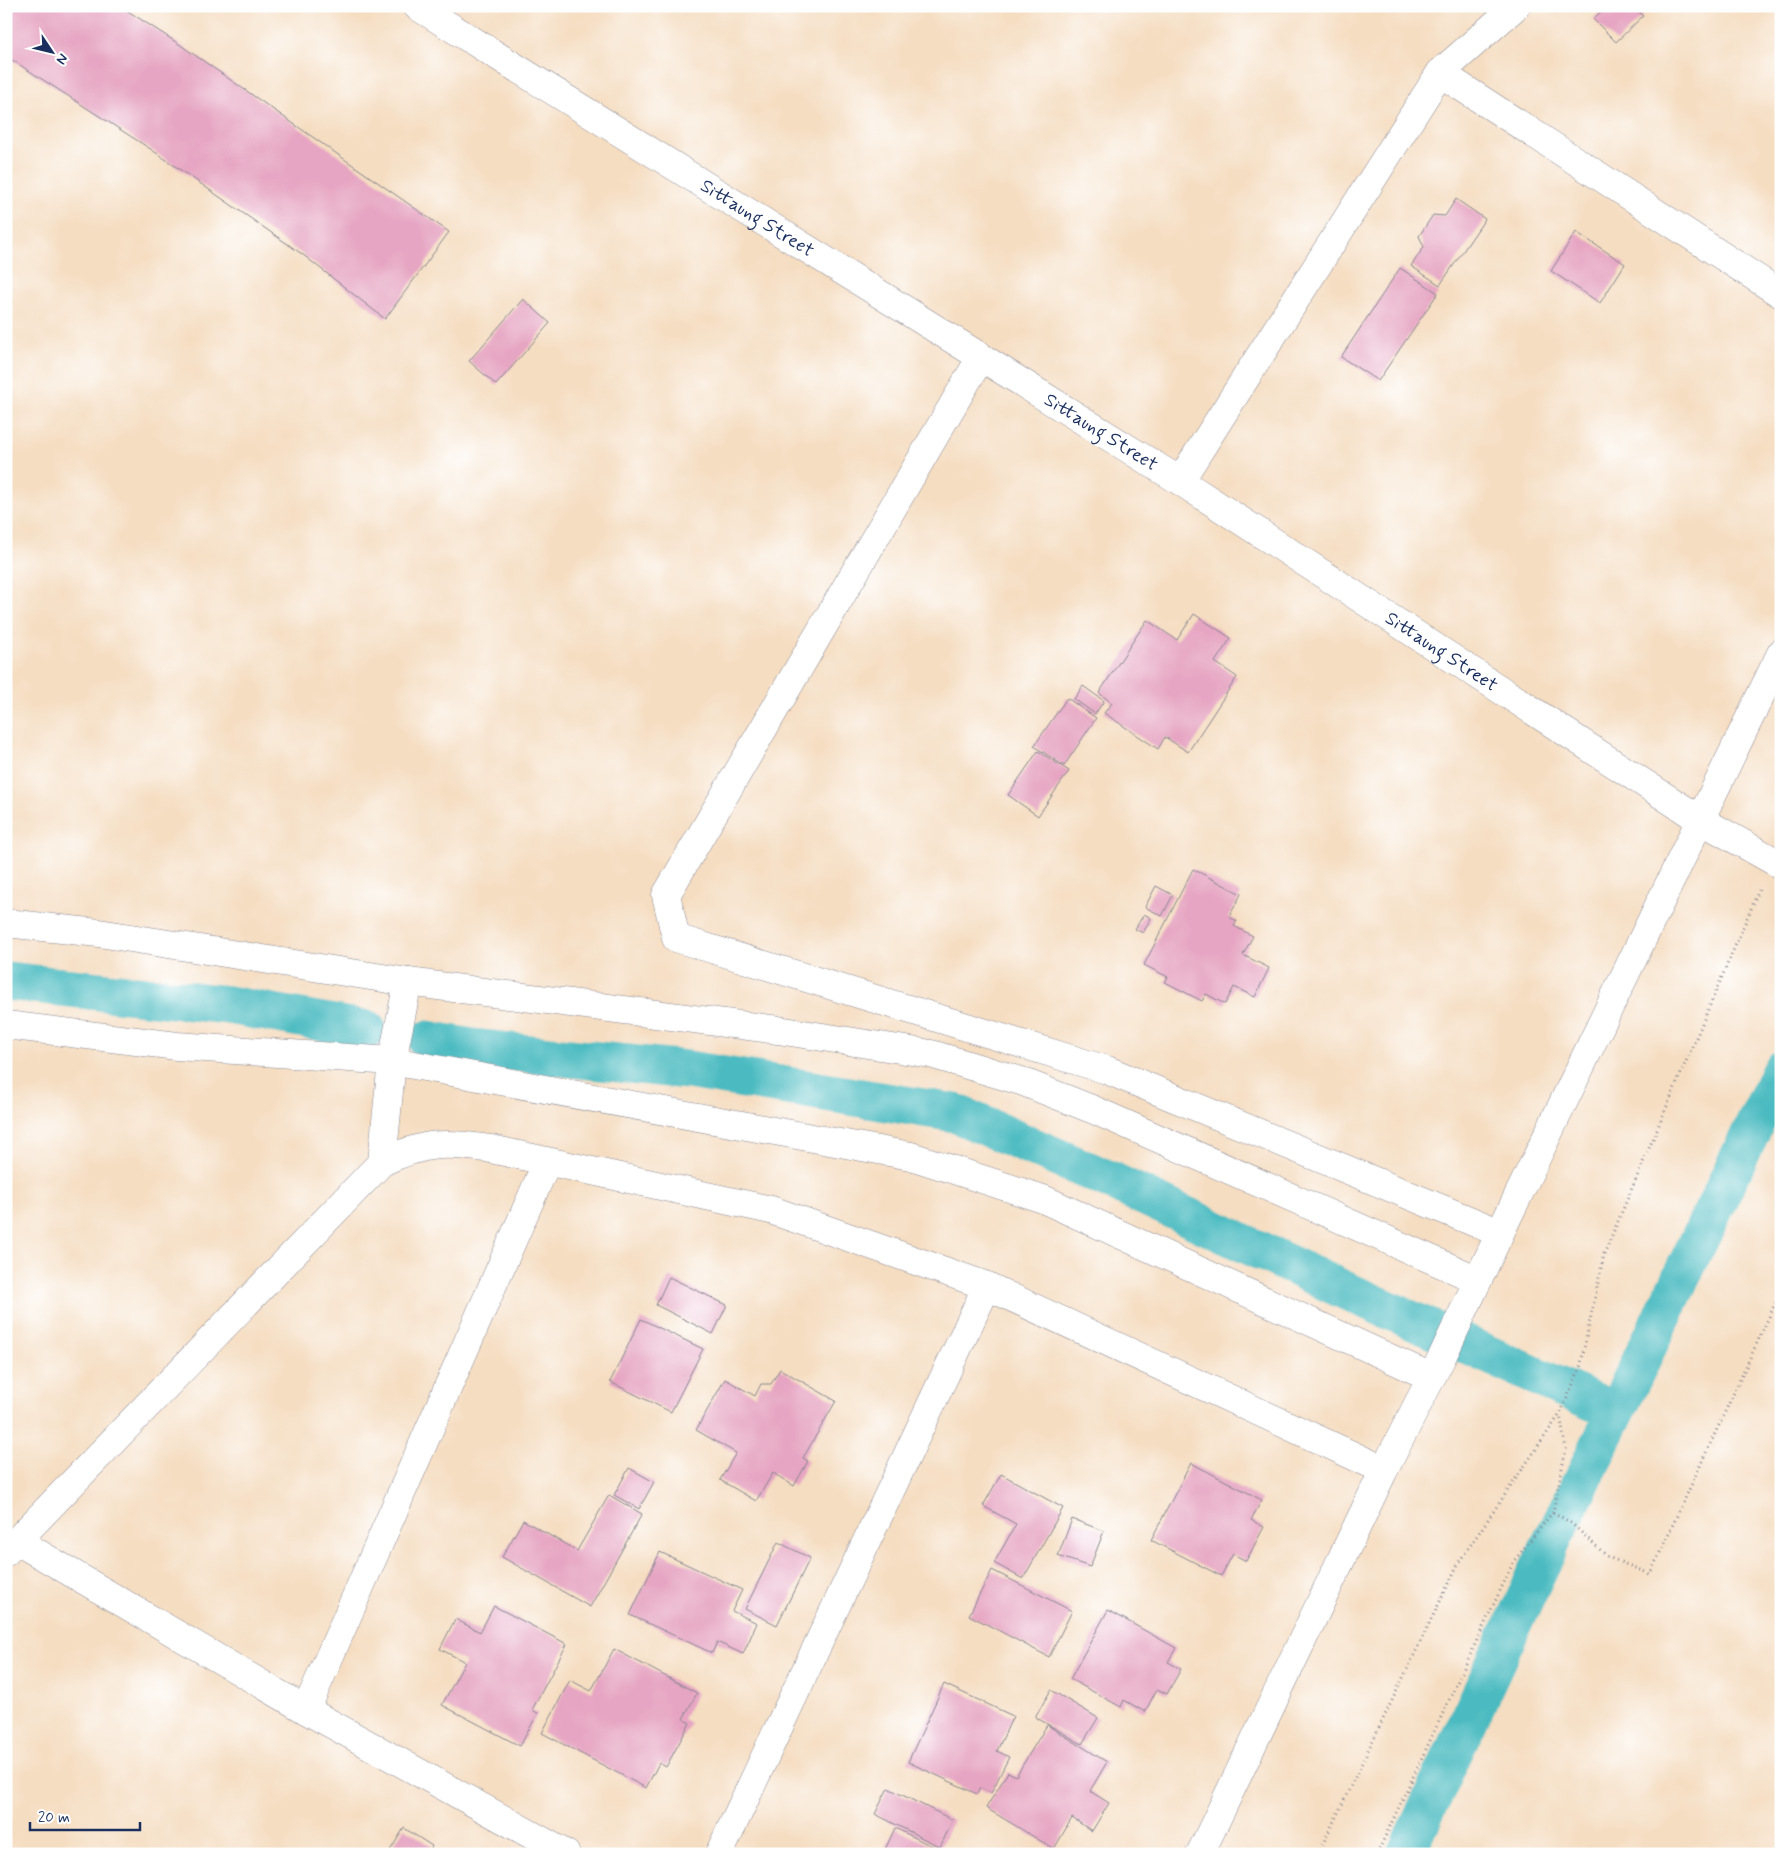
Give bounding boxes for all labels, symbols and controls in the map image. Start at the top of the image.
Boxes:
north arrow [28,28,78,78]
text: N [52,50,72,68]
street label: Sittaung Street [696,173,819,263]
street label: Sittaung Street [1040,387,1163,477]
street label: Sittaung Street [1380,606,1503,697]
scale bar [30,1800,140,1832]
text: 20 m [38,1808,70,1828]

